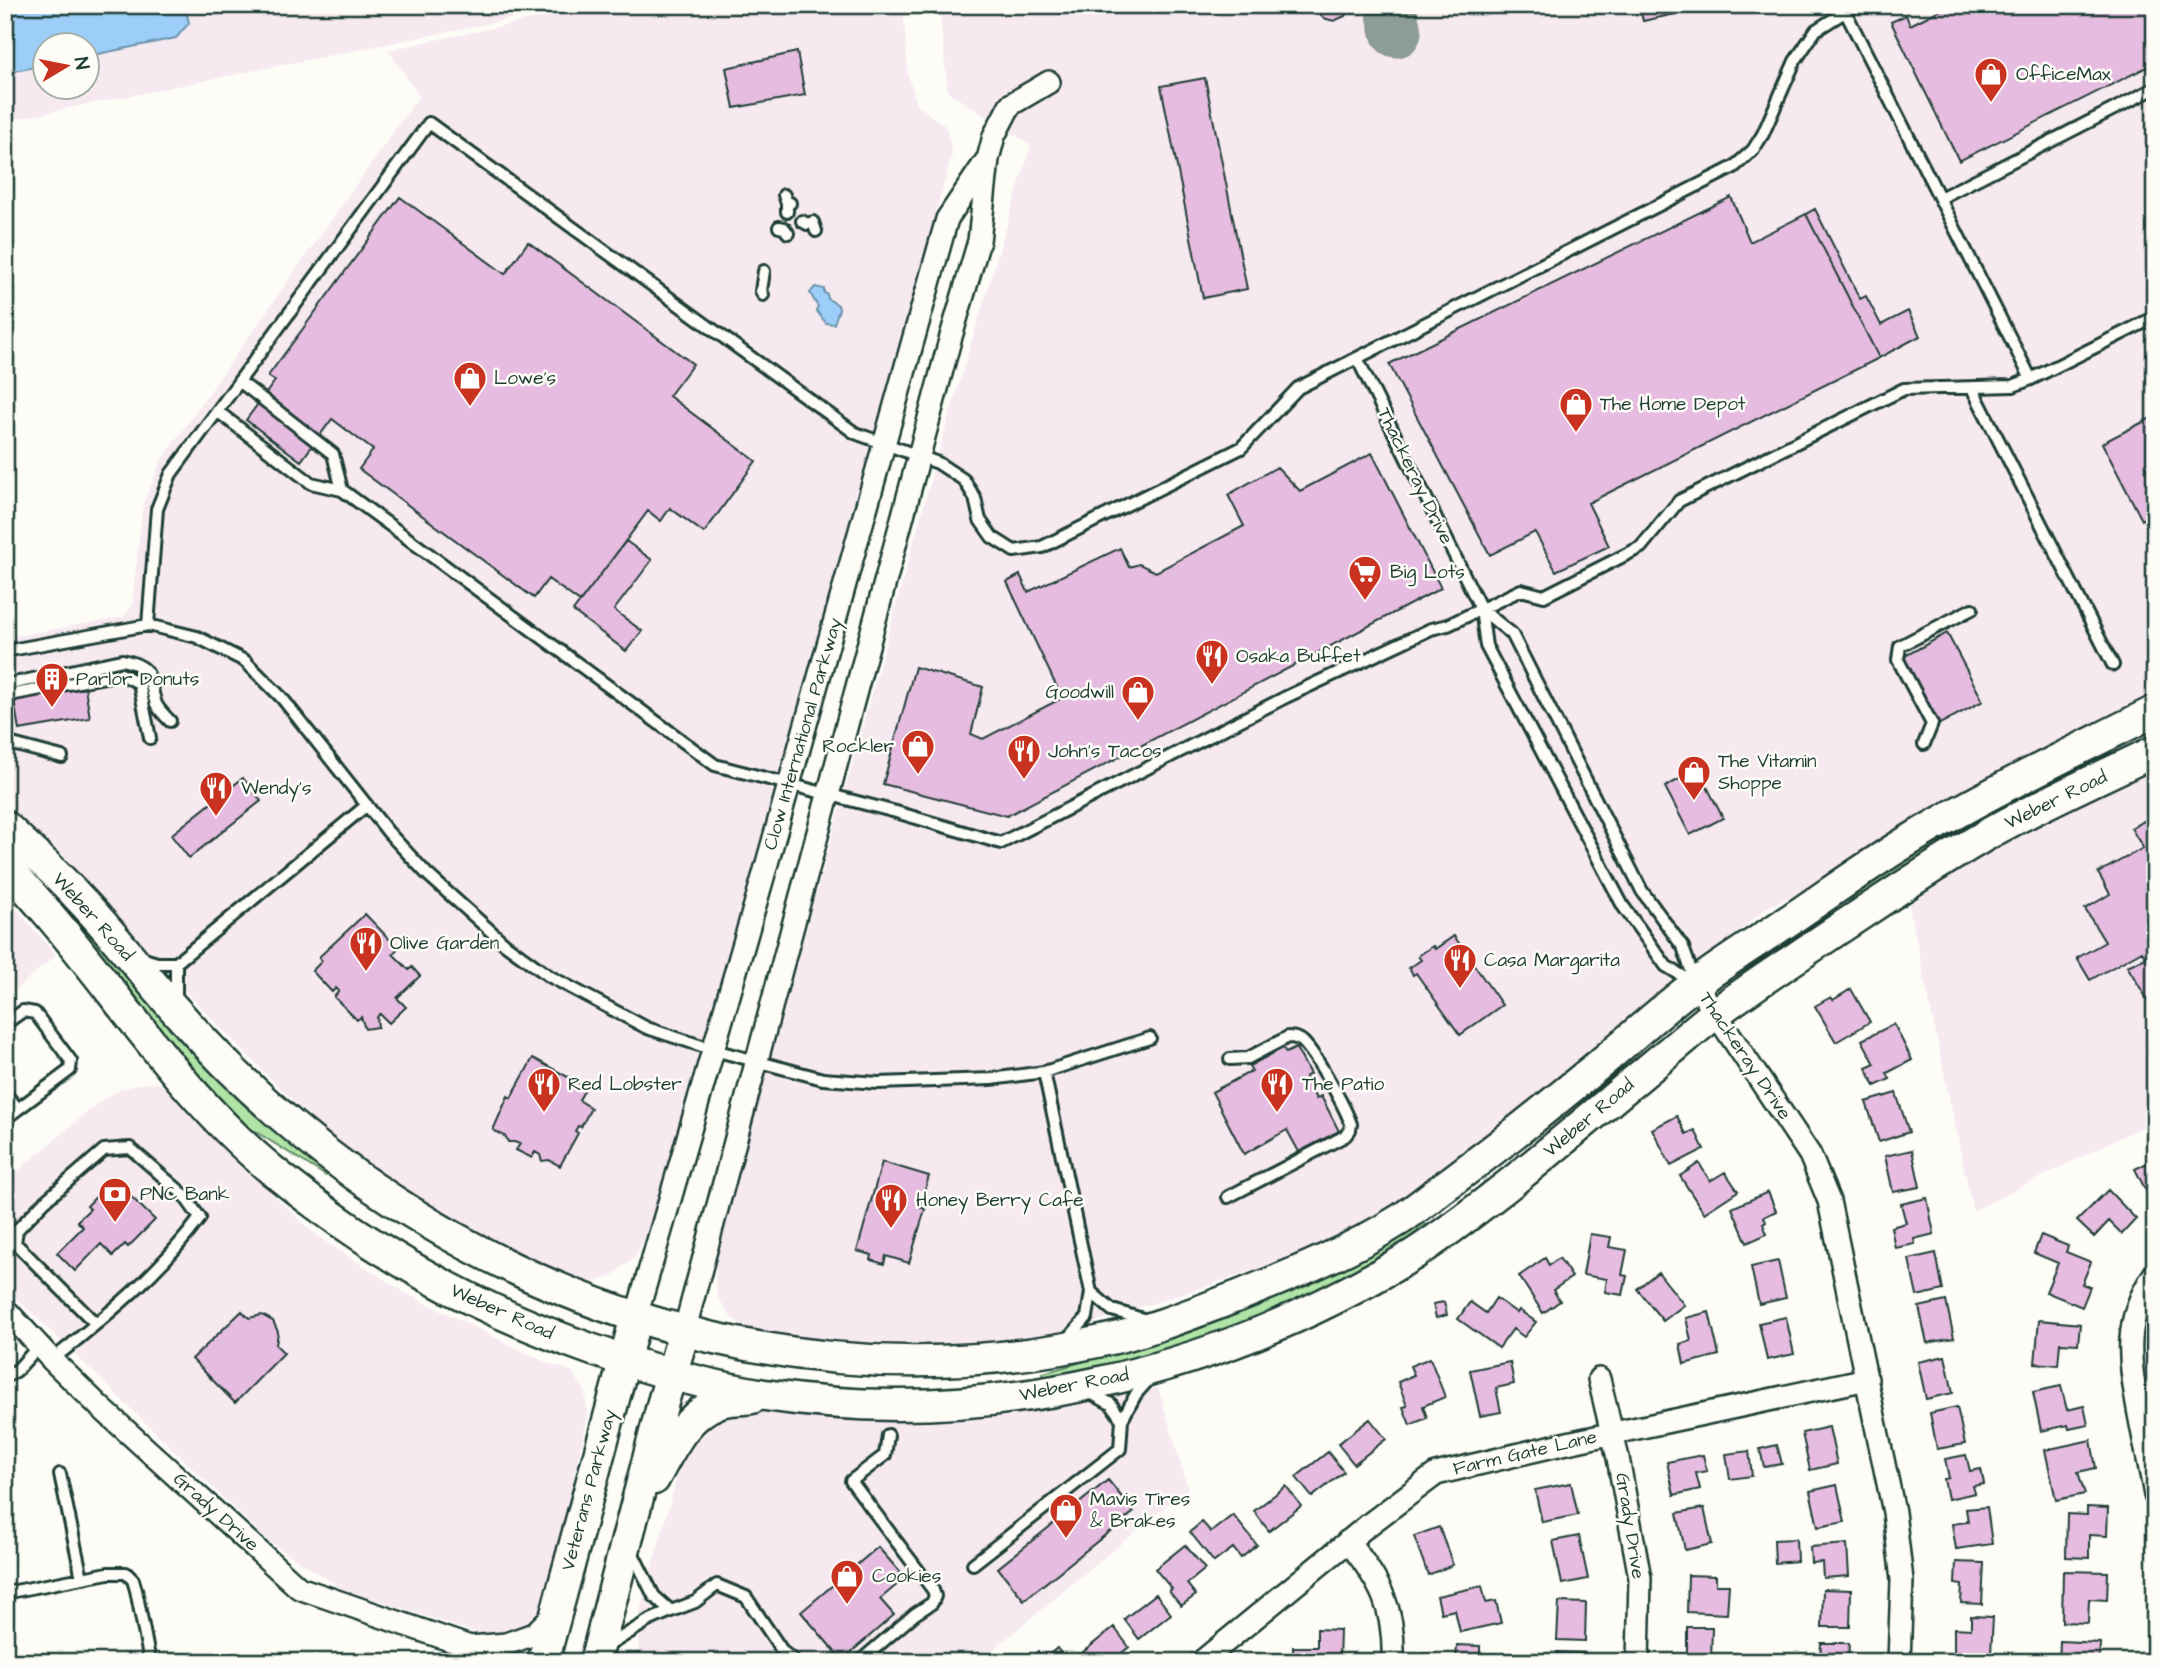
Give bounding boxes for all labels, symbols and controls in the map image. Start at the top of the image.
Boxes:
north arrow [32,32,102,102]
text: N [67,55,96,72]
shop icon: OfficeMax [1972,55,2010,104]
place label: OfficeMax [2016,61,2111,88]
shop icon: Lowe's [451,359,489,408]
place label: Lowe's [494,365,556,392]
shop icon: The Home Depot [1557,385,1595,434]
place label: The Home Depot [1600,391,1746,418]
street label: Thackeray Drive [1369,403,1460,549]
supermarket icon: Big Lots [1346,553,1384,602]
place label: Big Lots [1390,559,1465,587]
street label: Clow International Parkway [757,614,850,854]
restaurant icon: Osaka Buffet [1193,637,1231,686]
place label: Osaka Buffet [1236,643,1361,670]
building icon: Parlor Donuts [33,660,71,709]
place label: Parlor Donuts [76,666,199,693]
shop icon: Goodwill [1119,673,1157,722]
place label: Goodwill [1046,679,1114,706]
shop icon: Rockler [899,727,937,776]
restaurant icon: John's Tacos [1005,732,1043,781]
place label: Rockler [822,733,895,760]
place label: John's Tacos [1048,738,1162,765]
place label: The Vitamin Shoppe [1718,748,1816,797]
shop icon: The Vitamin Shoppe [1675,753,1713,802]
street label: Weber Road [2000,763,2112,836]
restaurant icon: Wendy's [197,769,235,818]
place label: Wendy's [241,775,311,803]
street label: Weber Road [46,867,140,967]
restaurant icon: Olive Garden [347,924,385,973]
place label: Olive Garden [390,930,499,957]
restaurant icon: Casa Margarita [1441,941,1479,990]
place label: Casa Margarita [1484,947,1620,975]
street label: Thackeray Drive [1691,987,1798,1126]
restaurant icon: Red Lobster [525,1065,563,1114]
restaurant icon: The Patio [1258,1065,1296,1114]
place label: Red Lobster [568,1071,682,1098]
place label: The Patio [1302,1071,1384,1098]
street label: Weber Road [1538,1072,1640,1164]
bank icon: PNC Bank [96,1175,134,1224]
place label: PNC Bank [140,1181,230,1208]
restaurant icon: Honey Berry Cafe [872,1181,910,1230]
place label: Honey Berry Cafe [916,1187,1083,1215]
street label: Weber Road [446,1277,558,1347]
street label: Weber Road [1017,1361,1131,1409]
street label: Veterans Parkway [554,1406,625,1574]
street label: Farm Gate Lane [1450,1423,1600,1483]
street label: Grady Drive [167,1466,265,1559]
street label: Grady Drive [1607,1471,1652,1581]
place label: Mavis Tires & Brakes [1090,1486,1190,1535]
shop icon: Mavis Tires & Brakes [1047,1491,1085,1540]
shop icon: Cookies [828,1557,866,1606]
place label: Cookies [872,1563,941,1590]

